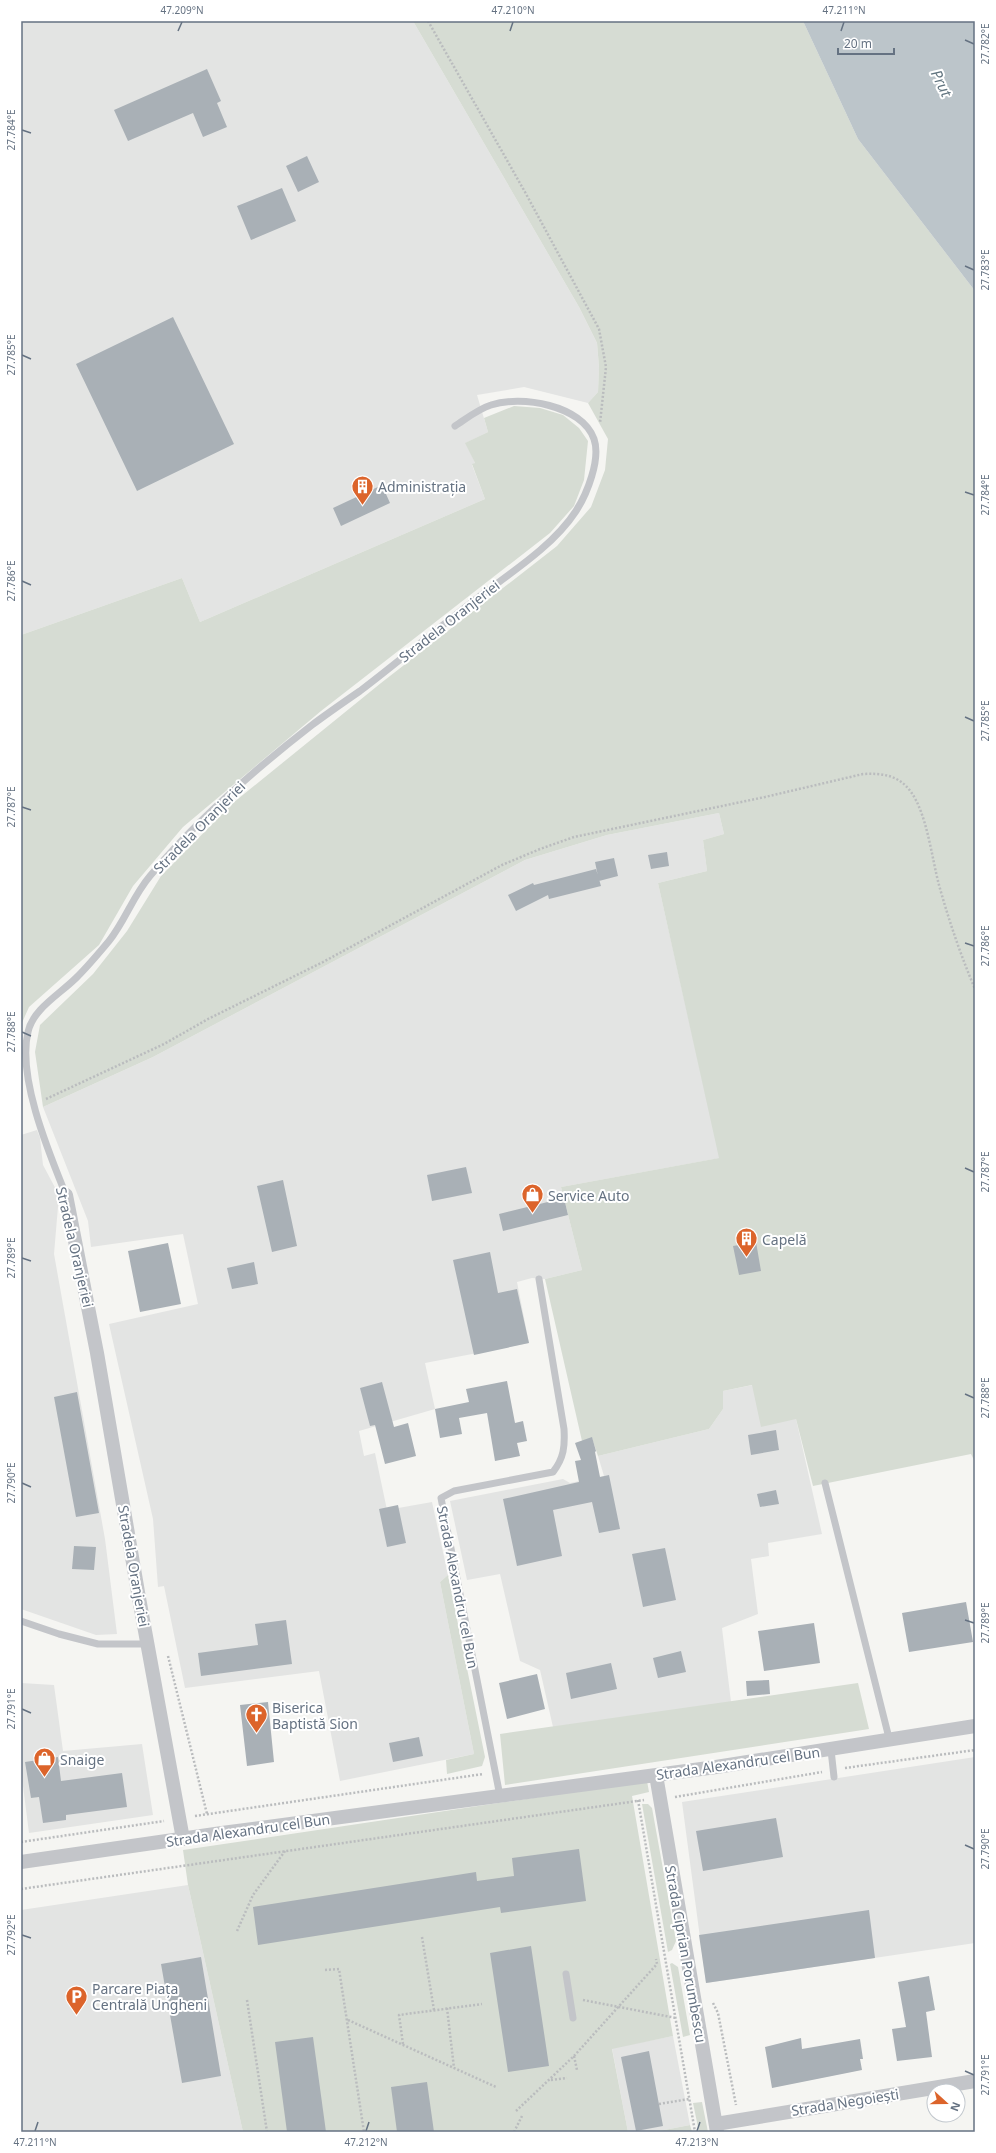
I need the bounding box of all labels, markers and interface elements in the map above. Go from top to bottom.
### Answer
text: 47.209°N [160,3,204,17]
text: 47.210°N [491,3,535,17]
text: 47.211°N [822,3,866,17]
text: 27.782°E [978,23,992,65]
scale bar [838,30,894,56]
text: 20 m [844,35,872,52]
water label: Prut [927,66,958,101]
text: 27.784°E [4,109,18,151]
text: 27.783°E [978,249,992,291]
text: 27.785°E [4,334,18,376]
building icon: Administrația [349,473,375,506]
text: 27.784°E [978,474,992,516]
place label: Administrația [378,477,466,496]
text: 27.786°E [4,560,18,602]
street label: Stradela Oranjeriei [395,576,503,666]
text: 27.785°E [978,700,992,742]
street label: Stradela Oranjeriei [149,777,249,877]
text: 27.787°E [4,786,18,828]
text: 27.786°E [978,925,992,967]
text: 27.788°E [4,1011,18,1053]
text: 27.787°E [978,1151,992,1193]
shop icon: Service Auto [520,1182,546,1215]
street label: Stradela Oranjeriei [52,1185,98,1309]
place label: Service Auto [548,1186,629,1205]
building icon: Capelă [734,1226,760,1259]
place label: Capelă [762,1230,807,1249]
text: 27.789°E [4,1237,18,1279]
text: 27.788°E [978,1377,992,1419]
text: 27.790°E [4,1462,18,1504]
street label: Stradela Oranjeriei [114,1504,154,1628]
street label: Strada Alexandru cel Bun [433,1504,483,1670]
text: 27.789°E [978,1602,992,1644]
text: 27.791°E [4,1688,18,1730]
place label: Biserica Baptistă Sion [272,1698,358,1733]
church icon: Biserica Baptistă Sion [244,1702,270,1735]
street label: Strada Alexandru cel Bun [655,1742,821,1784]
shop icon: Snaige [32,1746,58,1779]
place label: Snaige [60,1750,104,1769]
street label: Strada Alexandru cel Bun [165,1809,331,1851]
text: 27.790°E [978,1828,992,1870]
street label: Strada Ciprian Porumbescu [661,1864,711,2044]
text: 27.792°E [4,1914,18,1956]
place label: Parcare Piața Centrală Ungheni [92,1979,207,2014]
parking icon: Parcare Piața Centrală Ungheni [63,1983,89,2016]
text: 27.791°E [978,2054,992,2096]
north arrow [926,2083,966,2123]
street label: Strada Negoiești [790,2084,900,2120]
text: N [947,2100,964,2114]
text: 47.211°N [13,2135,57,2149]
text: 47.212°N [344,2135,388,2149]
text: 47.213°N [675,2135,719,2149]

